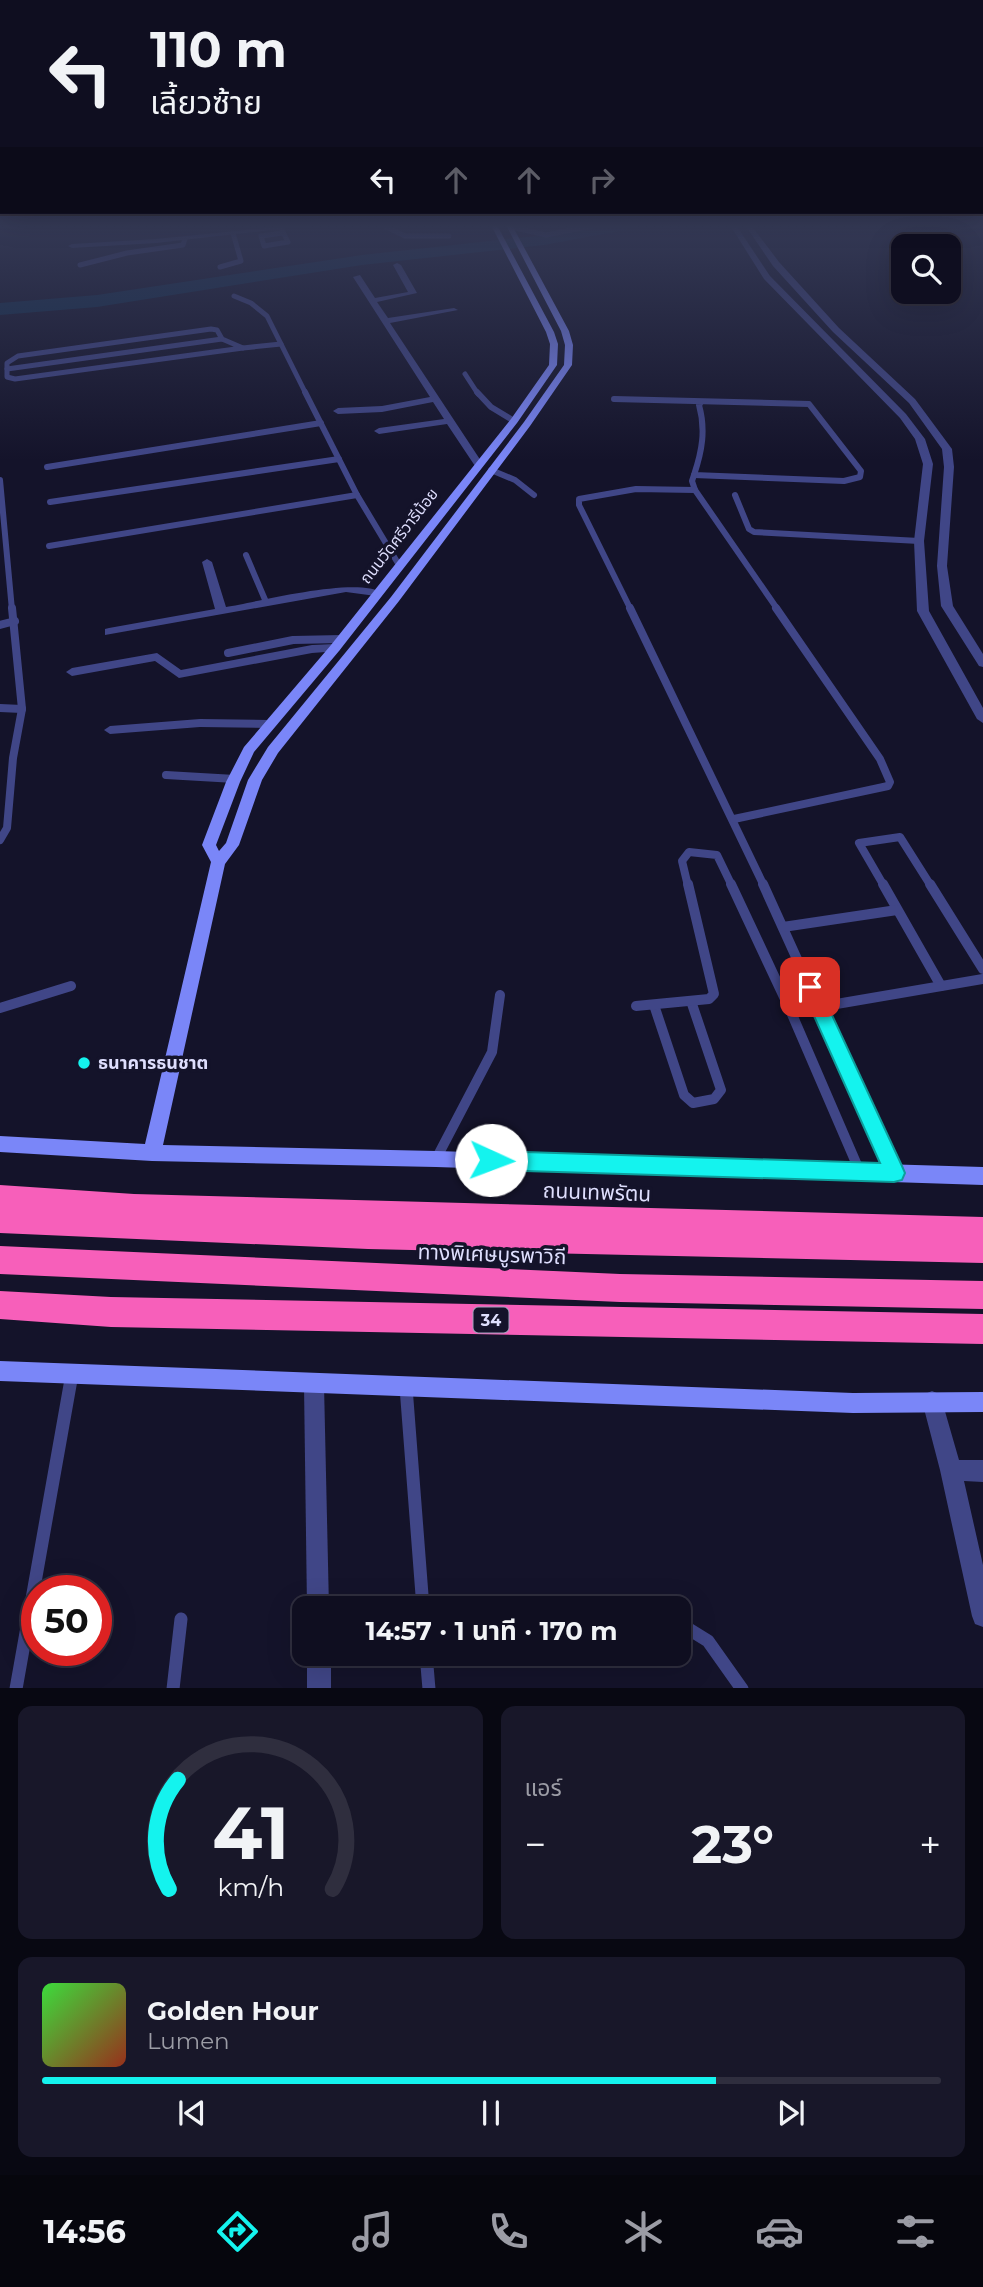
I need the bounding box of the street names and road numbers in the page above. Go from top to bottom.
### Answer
street label: ถนนวัดศรีวารีน้อย [356,485,442,587]
street label: ถนนเทพรัตน [542,1178,652,1206]
street label: ทางพิเศษบูรพาวิถี [417,1239,567,1270]
road number: 34 [474,1308,508,1332]

